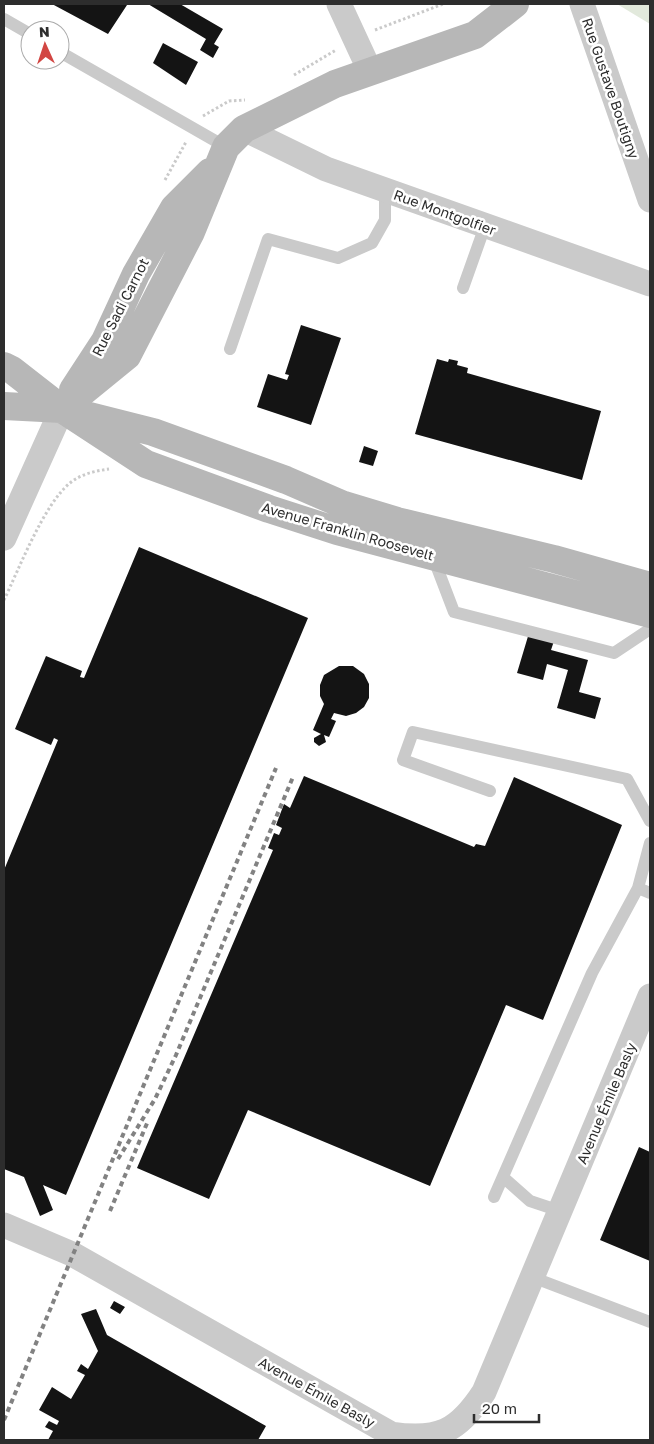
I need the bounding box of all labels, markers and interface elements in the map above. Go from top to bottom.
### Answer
street label: Rue Gustave Boutigny [579,15,643,161]
north arrow [20,20,70,70]
text: N [39,23,50,40]
street label: Rue Montgolfier [392,186,499,239]
street label: Rue Sadi Carnot [88,255,152,359]
street label: Avenue Franklin Roosevelt [260,498,436,564]
street label: Avenue Émile Basly [573,1040,639,1166]
street label: Avenue Émile Basly [256,1353,378,1431]
scale bar [474,1392,539,1424]
text: 20 m [482,1399,517,1417]

